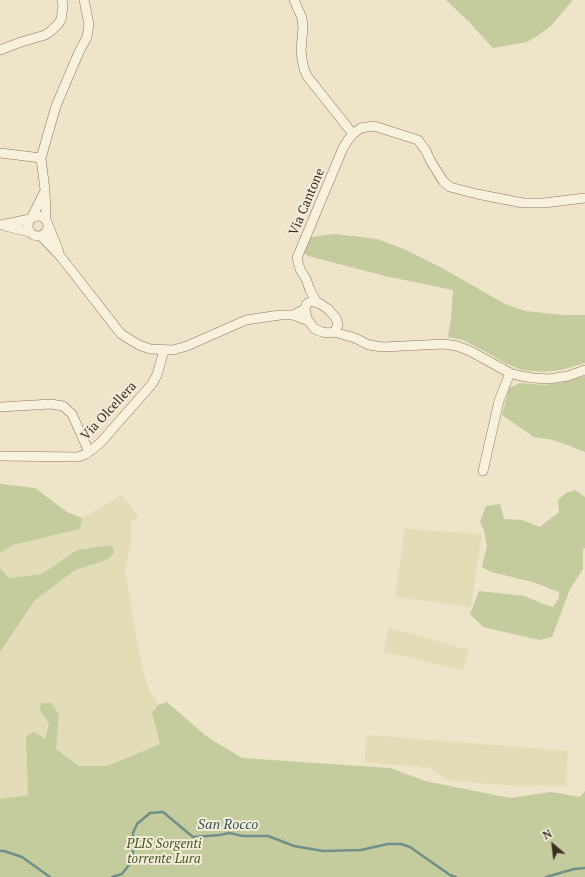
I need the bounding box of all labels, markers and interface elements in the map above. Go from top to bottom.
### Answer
street label: Via Cantone [286,166,328,238]
street label: Via Olcellera [78,378,140,444]
water label: San Rocco [198,817,258,833]
north arrow [533,825,573,865]
text: N [540,826,554,843]
park label: PLIS Sorgenti torrente Lura [127,836,201,867]

